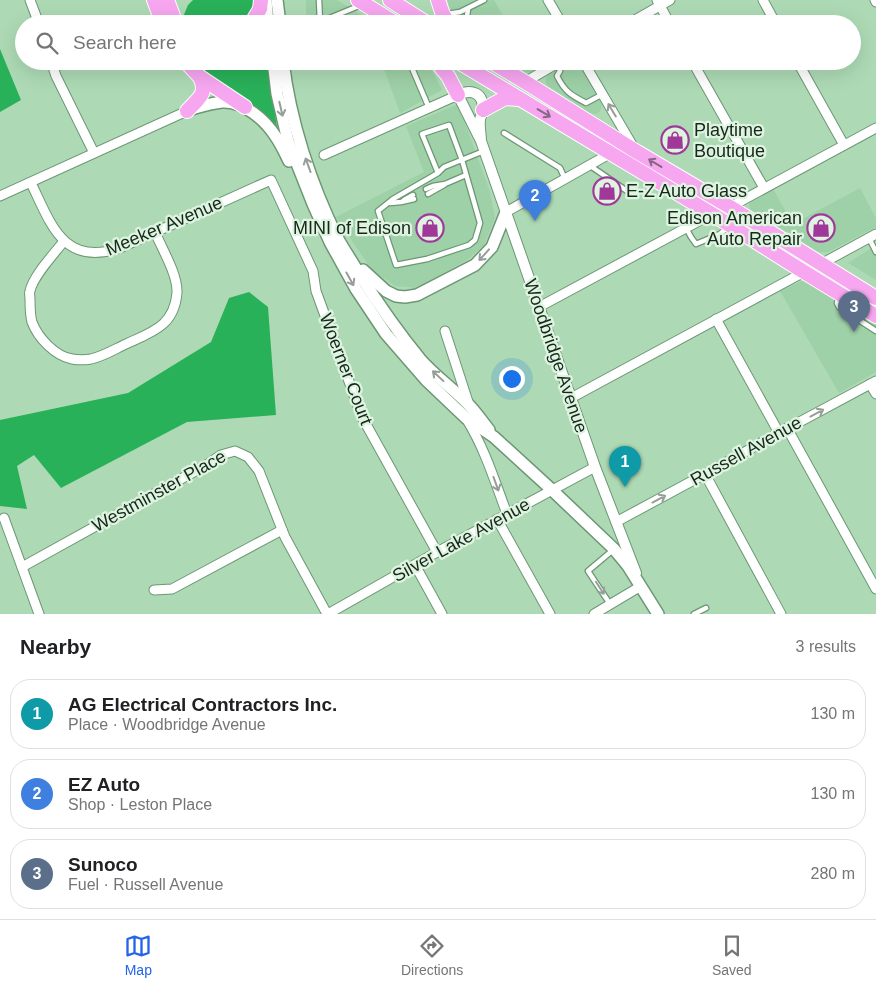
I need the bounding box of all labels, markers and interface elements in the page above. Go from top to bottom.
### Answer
search box [15,15,861,70]
icon: search [33,29,61,57]
text: Search here [73,32,177,53]
one-way arrow [277,101,286,117]
one-way arrow [607,104,617,118]
one-way arrow [536,108,550,118]
place label: Playtime Boutique [694,120,765,161]
shop icon: Playtime Boutique [660,125,690,155]
one-way arrow [649,157,663,167]
one-way arrow [303,158,312,173]
shop icon: E-Z Auto Glass [592,176,622,206]
pin: 2 [519,180,551,221]
place label: E-Z Auto Glass [626,181,747,201]
street label: Meeker Avenue [103,192,225,260]
place label: Edison American Auto Repair [667,208,802,249]
shop icon: MINI of Edison [415,213,445,243]
shop icon: Edison American Auto Repair [806,213,836,243]
place label: MINI of Edison [293,218,411,238]
one-way arrow [478,249,490,262]
one-way arrow [346,271,355,286]
street label: Woodbridge Avenue [520,276,592,436]
pin: 3 [838,291,870,332]
street label: Woerner Court [316,310,376,428]
your location [499,366,525,392]
one-way arrow [431,370,444,382]
one-way arrow [809,407,823,417]
street label: Russell Avenue [687,412,805,490]
street label: Westminster Place [89,446,229,536]
pin: 1 [609,446,641,487]
one-way arrow [492,476,501,491]
street label: Silver Lake Avenue [389,494,533,586]
one-way arrow [651,494,666,504]
one-way arrow [595,581,605,595]
text: Nearby [20,635,91,658]
text: 3 results [796,638,856,655]
text: AG Electrical Contractors Inc. [68,694,337,715]
text: 1 [33,705,41,722]
text: 130 m [811,705,855,722]
text: Place · Woodbridge Avenue [68,716,266,733]
text: EZ Auto [68,774,140,795]
text: 2 [33,785,41,802]
text: 130 m [811,785,855,802]
text: Shop · Leston Place [68,796,212,813]
text: Sunoco [68,854,138,875]
text: 3 [33,865,41,882]
text: 280 m [811,865,855,882]
text: Fuel · Russell Avenue [68,876,223,893]
tab: Map [124,932,152,978]
tab: Directions [401,932,463,978]
tab: Saved [712,932,752,978]

